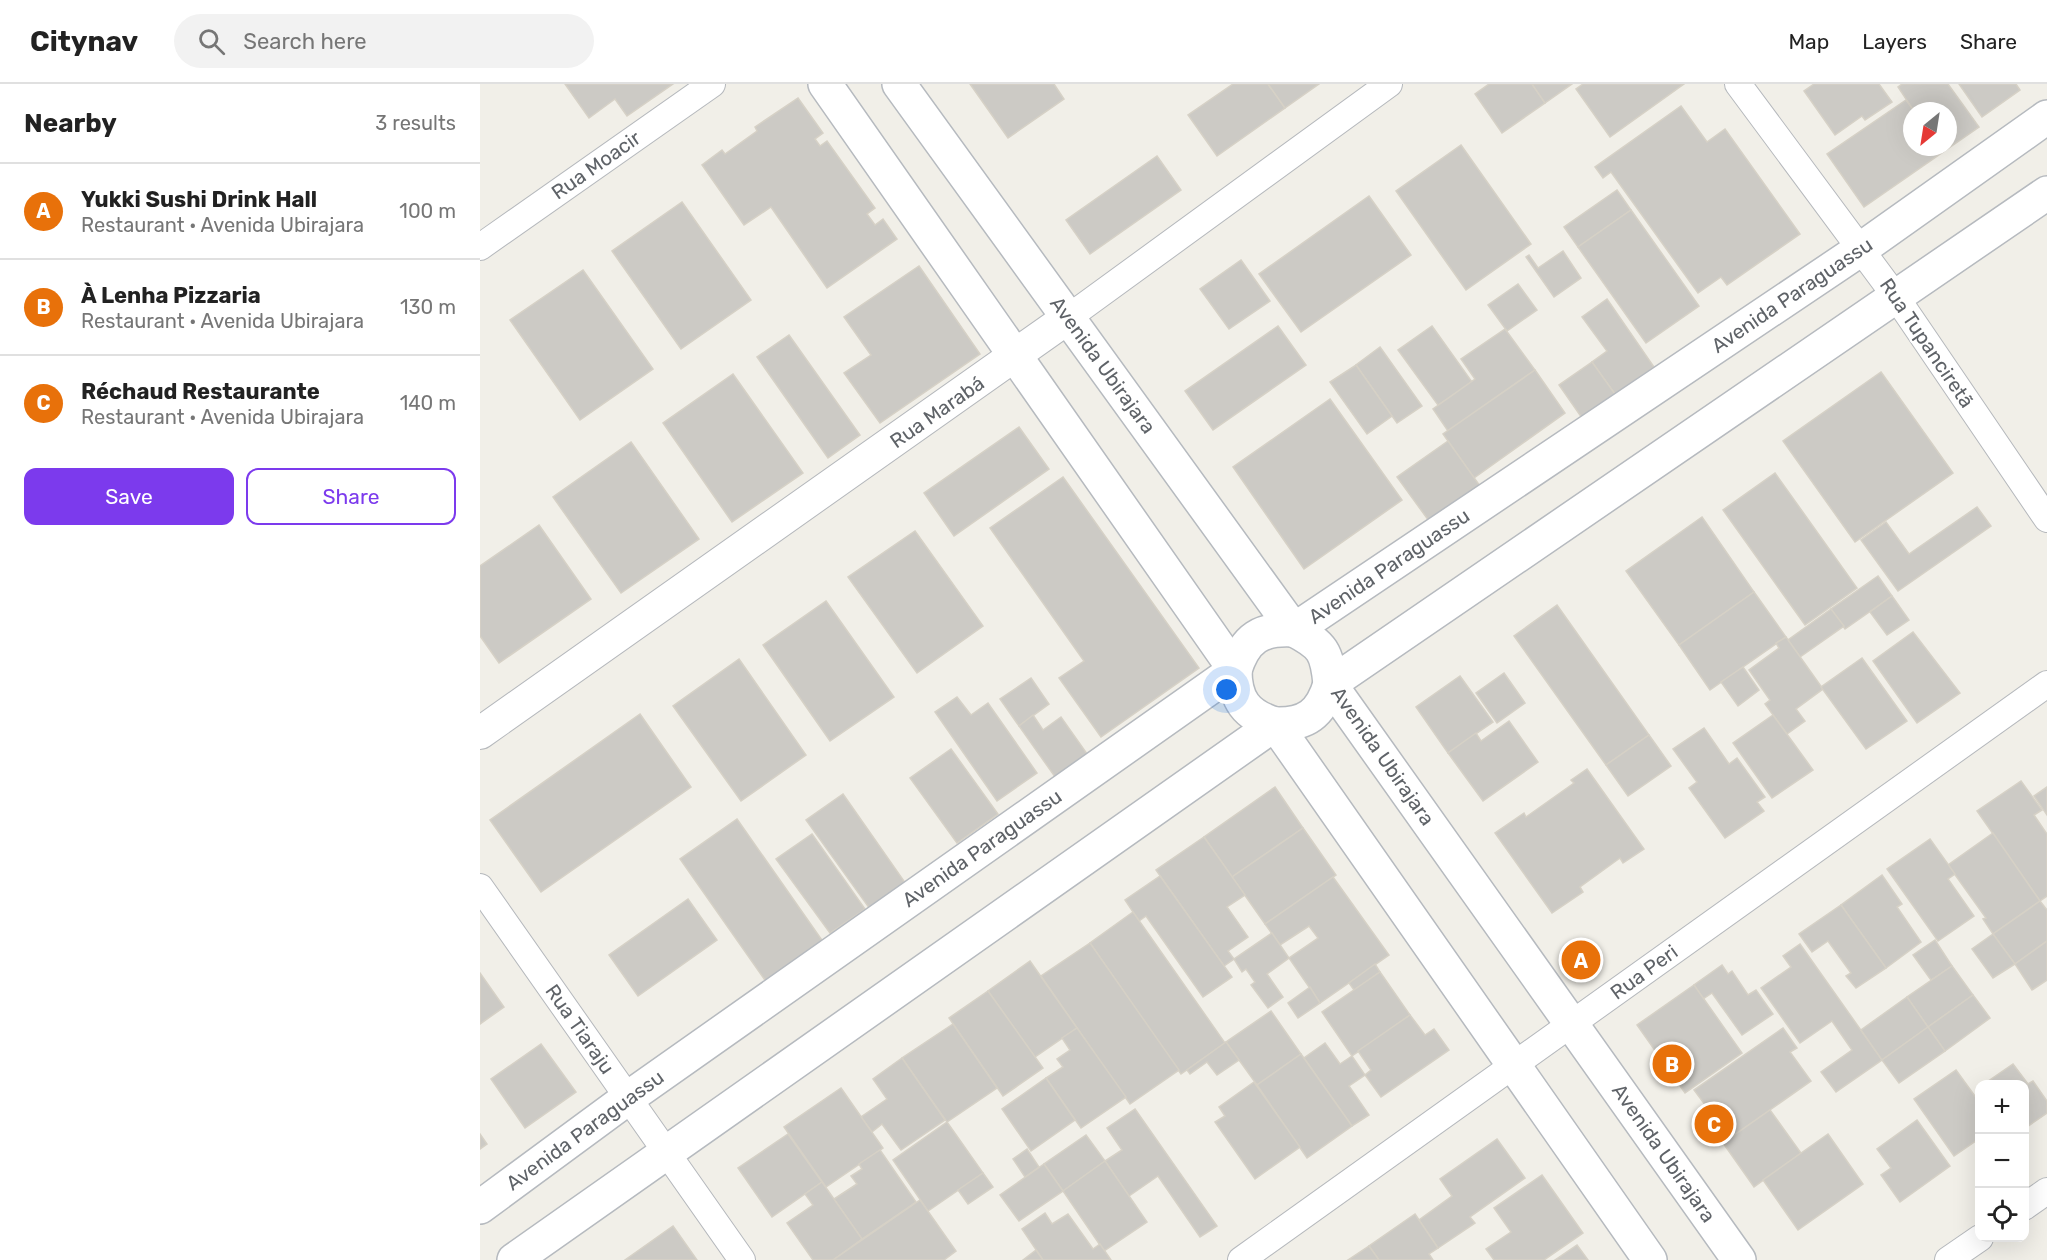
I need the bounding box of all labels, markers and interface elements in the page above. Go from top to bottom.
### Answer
search box [174,14,594,68]
text: Citynav [30,25,138,58]
icon: search [195,25,228,58]
text: Search here [243,28,367,55]
text: Map [1788,29,1829,54]
text: Layers [1862,29,1927,54]
text: Share [1960,29,2017,54]
north arrow [1903,102,1957,156]
text: Nearby [24,108,117,139]
text: 3 results [375,111,456,135]
street label: Rua Moacir [547,125,645,204]
text: Yukki Sushi Drink Hall [81,186,317,213]
text: A [36,199,51,223]
text: 100 m [399,199,456,223]
text: Restaurant · Avenida Ubirajara [81,213,364,237]
street label: Avenida Paraguassu [1707,232,1877,358]
street label: Rua Tupanciretã [1875,274,1979,412]
text: À Lenha Pizzaria [81,282,261,309]
street label: Avenida Ubirajara [1045,292,1161,438]
text: B [36,295,51,319]
text: 130 m [400,295,456,319]
text: Restaurant · Avenida Ubirajara [81,309,364,333]
street label: Rua Marabá [885,371,989,453]
text: Réchaud Restaurante [81,378,320,405]
text: C [36,391,51,415]
text: 140 m [400,391,456,415]
text: Restaurant · Avenida Ubirajara [81,405,364,429]
button: Save [24,468,234,525]
button: Share [246,468,456,525]
street label: Avenida Paraguassu [1304,503,1474,629]
your location [1212,675,1241,704]
street label: Avenida Ubirajara [1326,682,1440,830]
street label: Avenida Paraguassu [898,784,1066,912]
pin: A [1562,938,1600,982]
street label: Rua Peri [1606,940,1682,1004]
street label: Rua Tiaraju [540,980,620,1078]
pin: B [1652,1042,1692,1086]
street label: Avenida Paraguassu [501,1065,669,1195]
street label: Avenida Ubirajara [1607,1079,1721,1227]
map controls [1975,1080,2029,1242]
button: + [1975,1080,2029,1134]
pin: C [1694,1102,1734,1146]
button: − [1975,1134,2029,1188]
button: locate [1975,1188,2029,1242]

